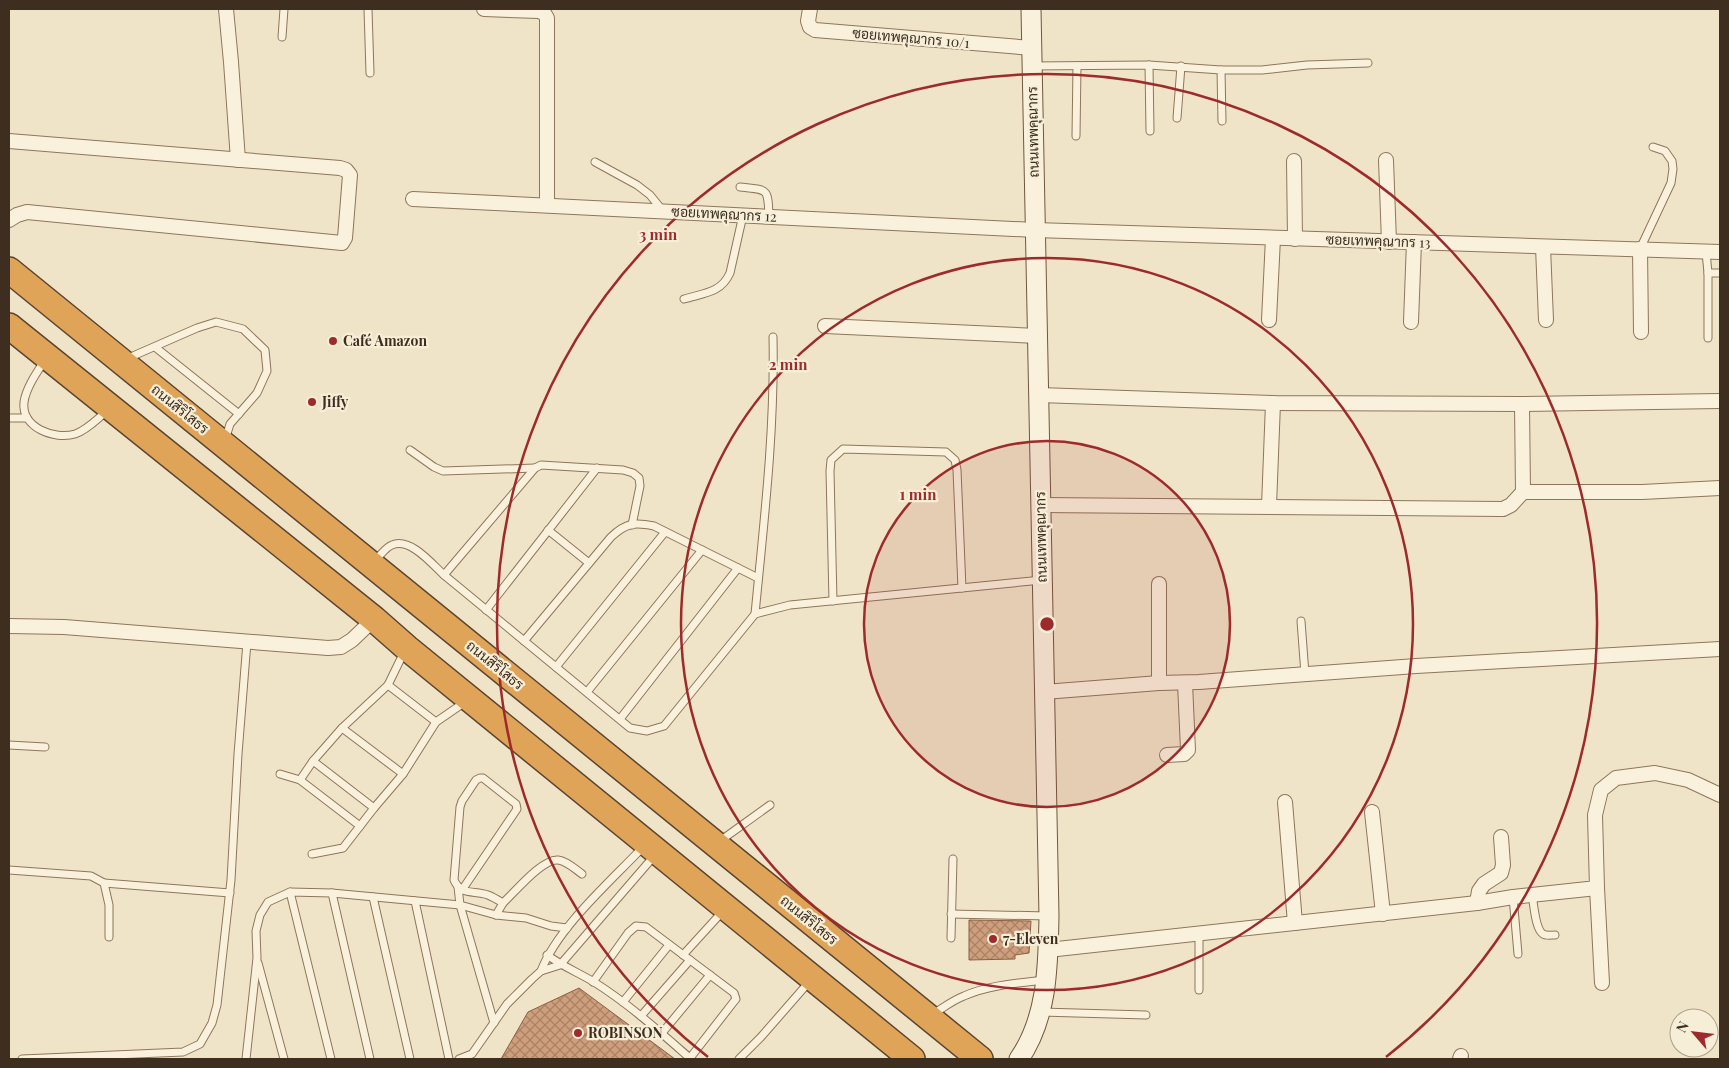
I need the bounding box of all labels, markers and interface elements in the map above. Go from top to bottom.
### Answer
street label: ซอยเทพคุณากร 10/1 [852,23,970,53]
street label: ถนนเทพคุณากร [1022,86,1044,178]
street label: ซอยเทพคุณากร 12 [671,201,778,227]
text: 3 min [639,224,678,244]
street label: ซอยเทพคุณากร 13 [1325,229,1431,253]
place label: Café Amazon [343,331,427,350]
marker: Café Amazon [327,335,339,347]
text: 2 min [769,354,808,374]
street label: ถนนสิริโสธร [148,380,213,438]
place label: Jiffy [321,392,349,411]
marker: Jiffy [306,396,318,408]
text: 1 min [900,484,937,504]
street label: ถนนเทพคุณากร [1030,491,1052,583]
centre of rings [1038,615,1056,633]
street label: ถนนสิริโสธร [463,636,528,694]
street label: ถนนสิริโสธร [777,891,842,949]
place label: 7-Eleven [1003,929,1059,948]
marker: 7-Eleven [987,933,999,945]
north arrow [1669,1008,1719,1058]
text: N [1671,1018,1693,1036]
place label: ROBINSON [588,1023,663,1042]
marker: ROBINSON [572,1027,584,1039]

